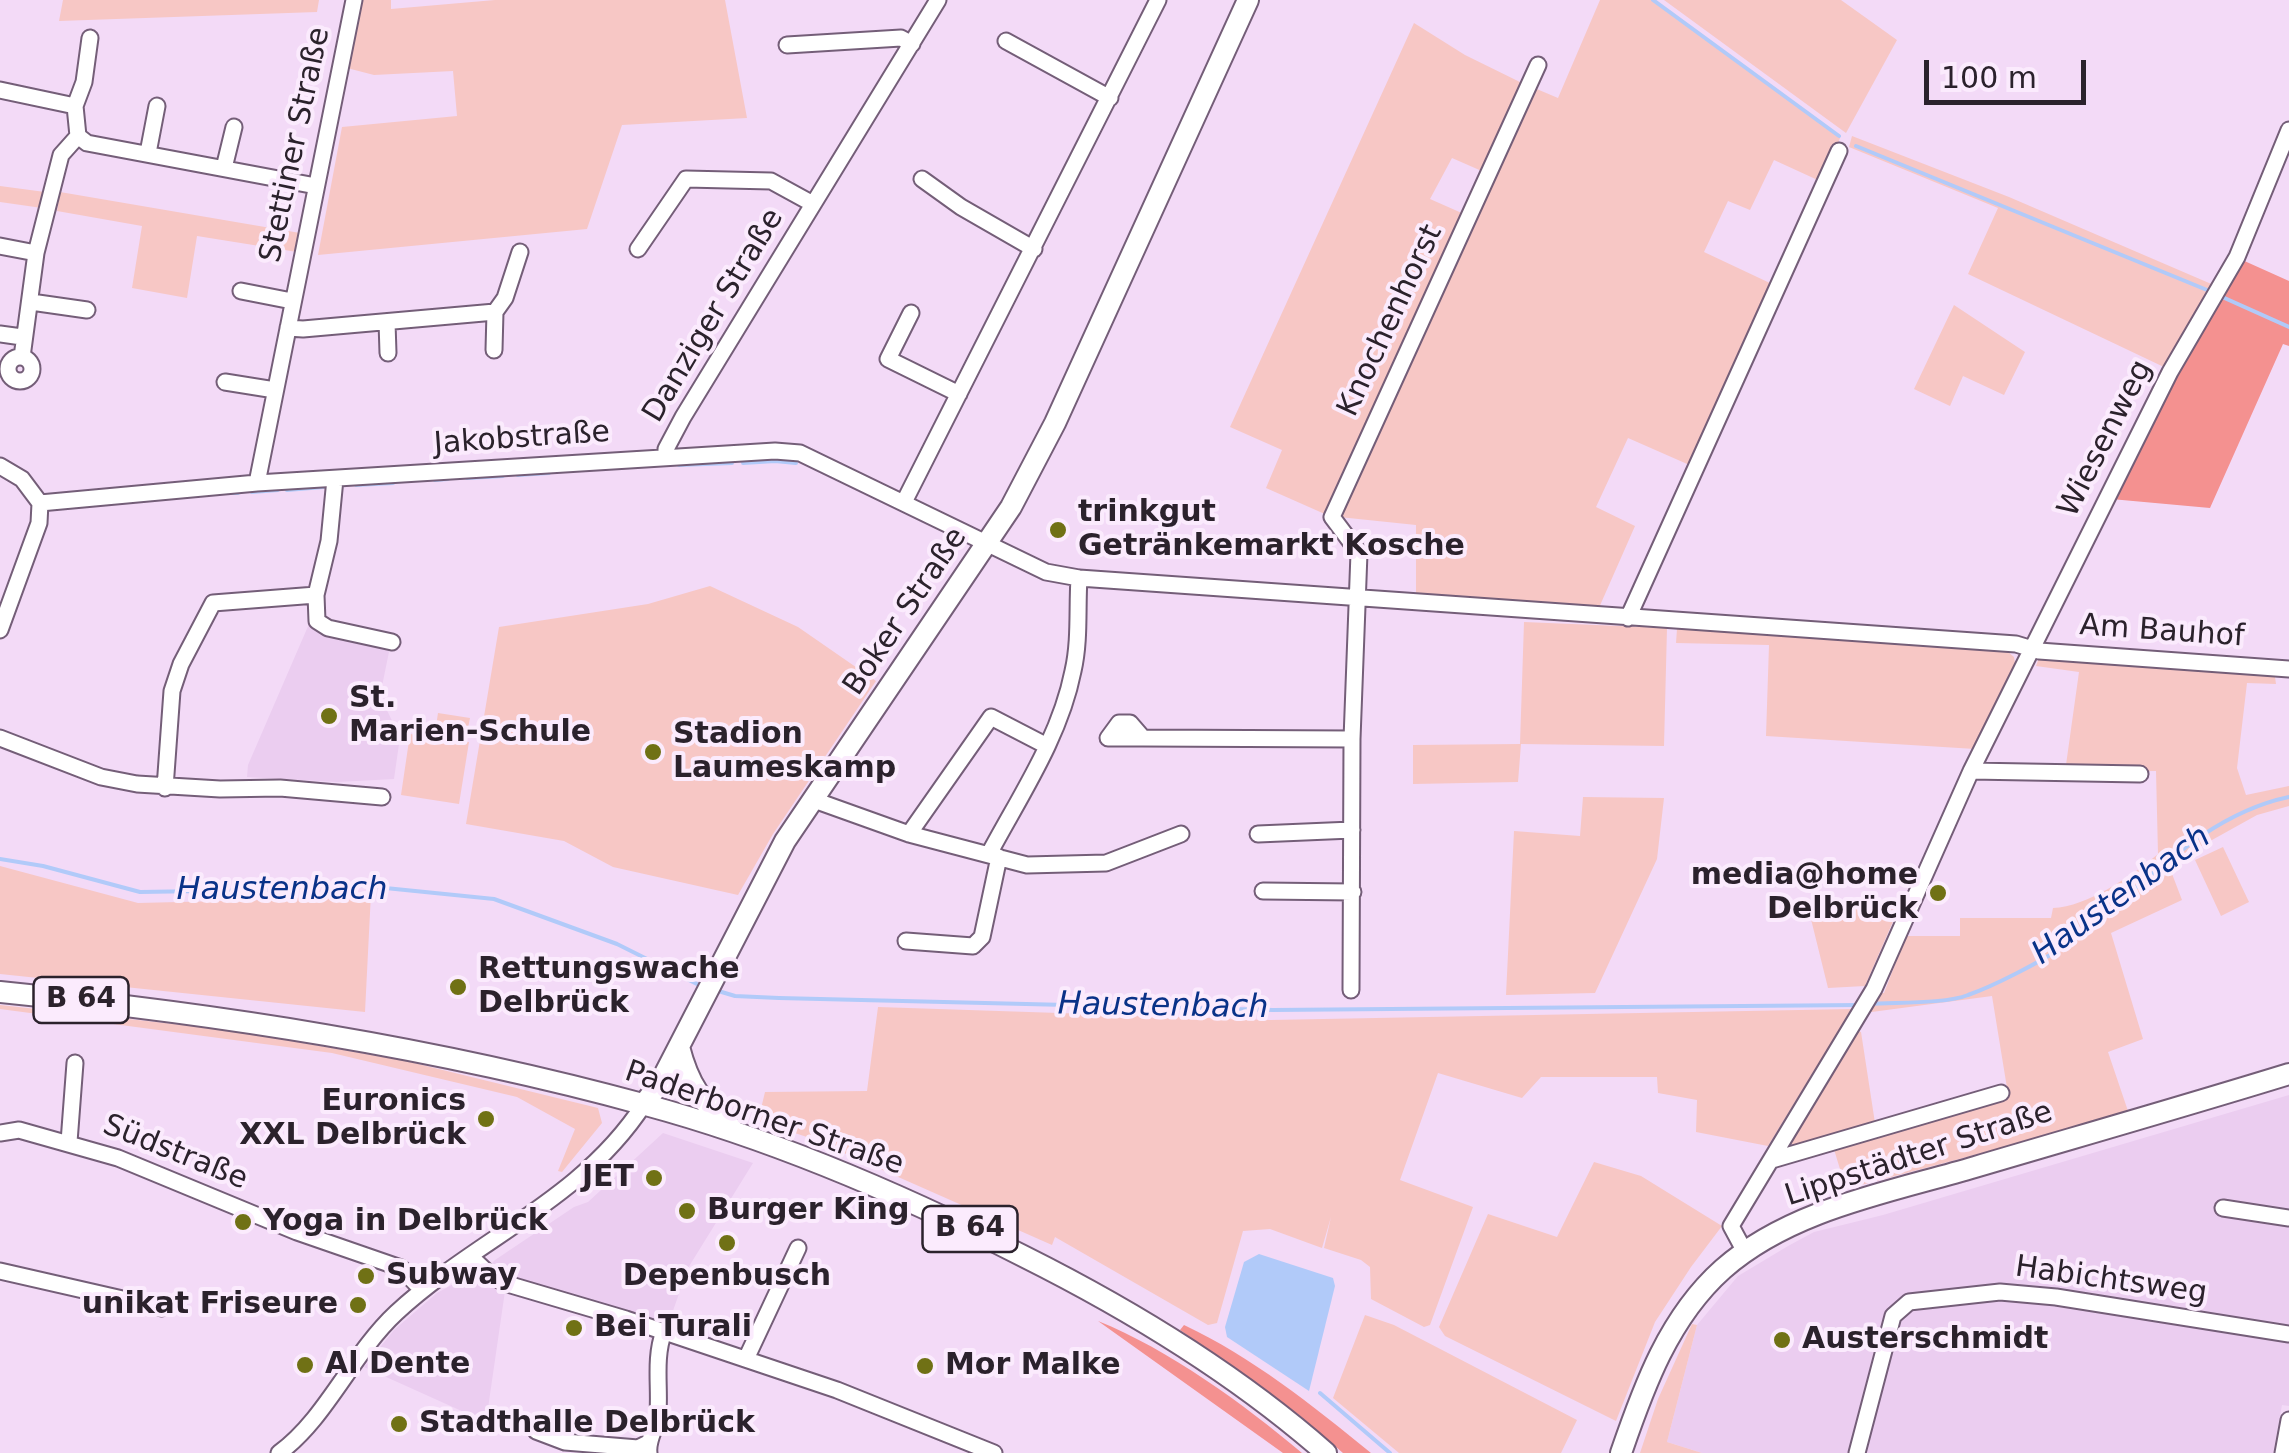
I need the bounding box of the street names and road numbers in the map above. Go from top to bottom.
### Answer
street label: Stettiner Straße [254,24,338,266]
street label: Danziger Straße [636,203,792,429]
street label: Knochenhorst [1331,220,1451,422]
street label: Wiesenweg [2051,355,2161,523]
street label: Jakobstraße [433,415,611,463]
street label: Boker Straße [837,521,975,703]
street label: Am Bauhof [2078,608,2246,656]
road number: B 64 [34,977,128,1023]
street label: Paderborner Straße [620,1054,908,1184]
street label: Lippstädter Straße [1781,1095,2057,1215]
street label: Südstraße [98,1108,252,1198]
road number: B 64 [922,1206,1018,1252]
street label: Habichtsweg [2013,1250,2209,1312]

